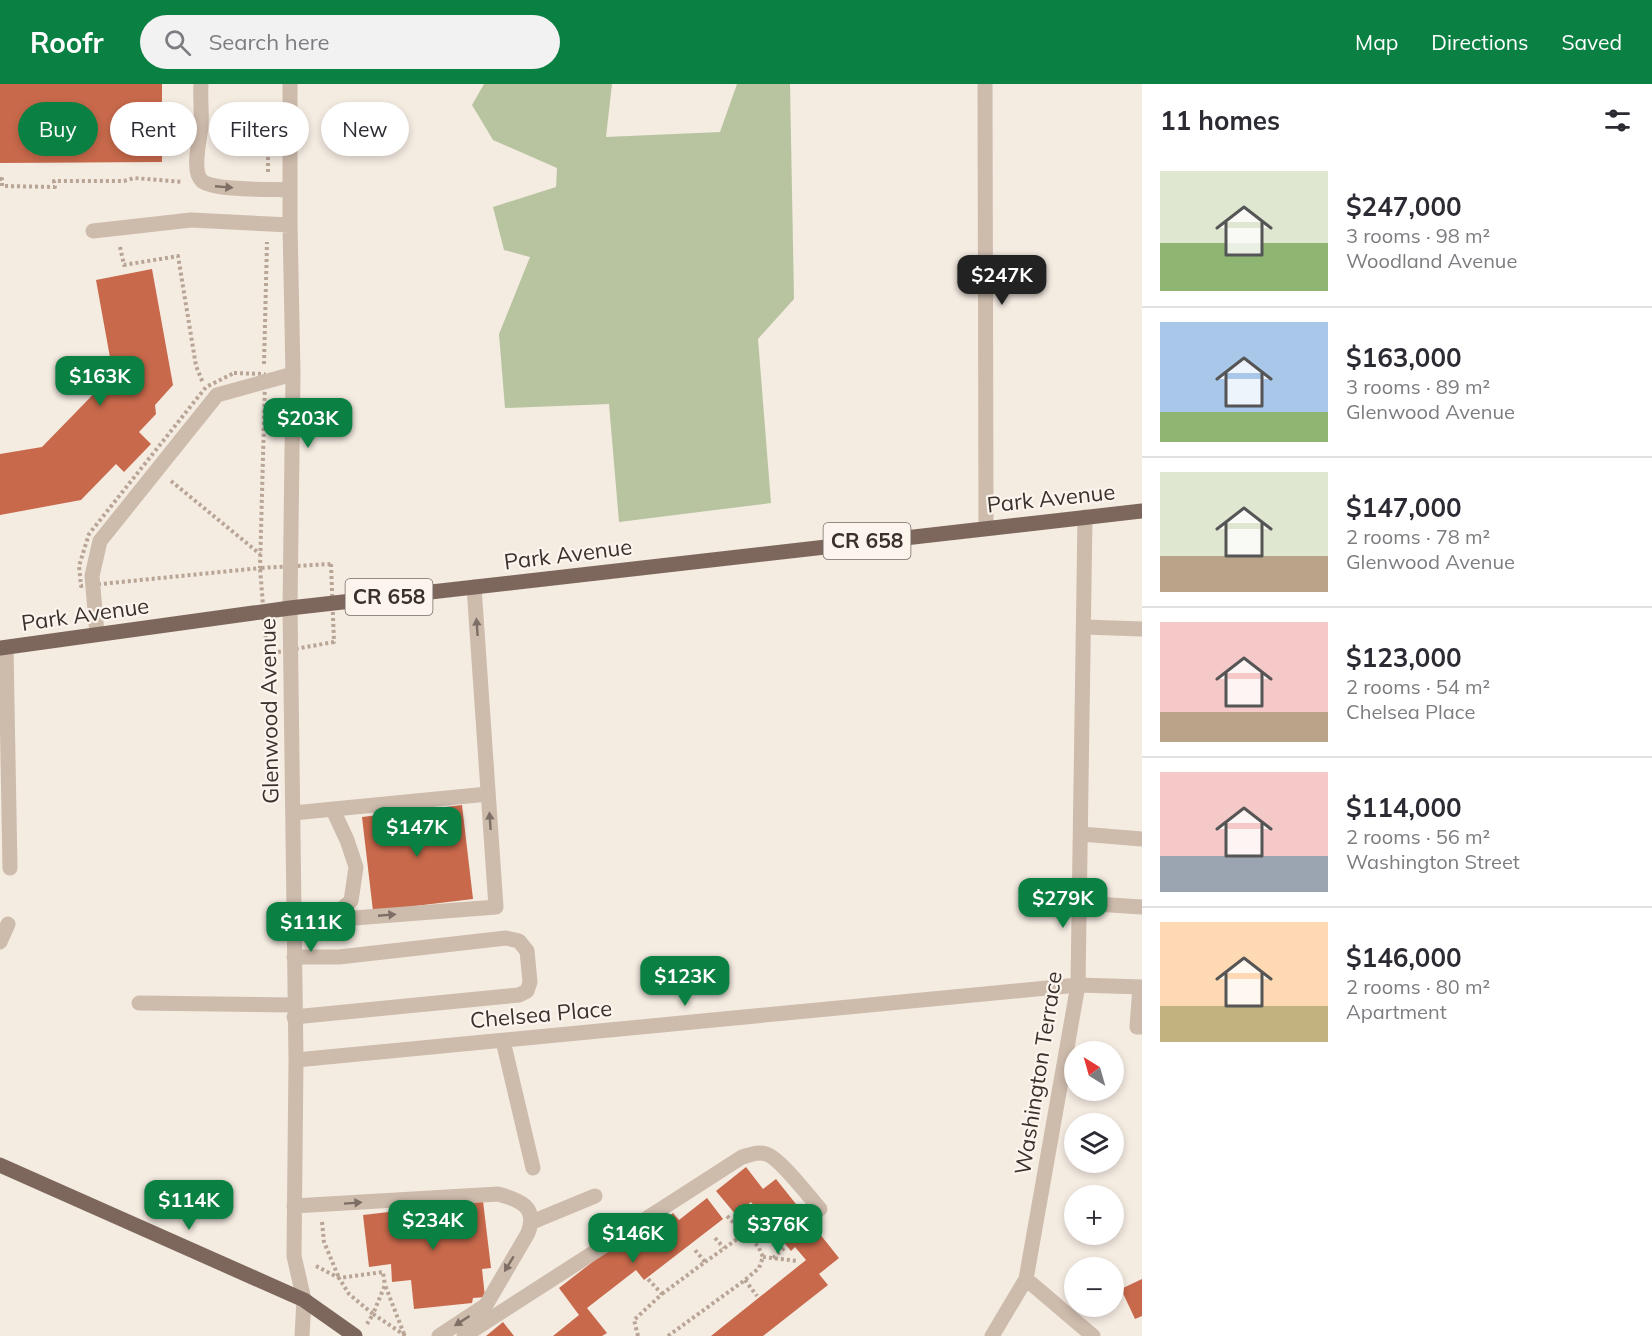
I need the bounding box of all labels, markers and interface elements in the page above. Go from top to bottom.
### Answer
search box [140,15,560,69]
text: Roofr [30,25,104,60]
icon: search [161,26,194,59]
text: Search here [209,28,330,56]
text: Map [1355,29,1398,55]
text: Directions [1431,29,1528,55]
text: Saved [1561,29,1622,55]
chip: Buy [18,102,98,156]
chip: Rent [110,102,197,156]
chip: Filters [209,102,309,156]
chip: New [321,102,409,156]
text: 11 homes [1160,104,1280,137]
icon: filters [1601,104,1634,137]
one-way arrow [215,182,234,192]
text: $247,000 [1346,190,1462,223]
icon: home [1208,195,1280,267]
text: 3 rooms · 98 m² [1346,223,1490,248]
text: Woodland Avenue [1346,248,1517,273]
pin: $247K [960,255,1044,306]
text: $247K [971,262,1033,287]
text: $163,000 [1346,341,1462,374]
icon: home [1208,346,1280,418]
pin: $163K [58,356,142,407]
text: $163K [69,363,131,388]
text: 3 rooms · 89 m² [1346,374,1490,399]
pin: $203K [266,398,350,449]
text: Glenwood Avenue [1346,399,1515,424]
text: $203K [277,405,339,430]
street label: Park Avenue [986,477,1116,519]
text: $147,000 [1346,491,1462,524]
icon: home [1208,496,1280,568]
road number: CR 658 [824,523,910,559]
text: 2 rooms · 78 m² [1346,524,1490,549]
street label: Park Avenue [502,532,634,576]
text: Glenwood Avenue [1346,549,1515,574]
road number: CR 658 [346,579,432,615]
street label: Park Avenue [19,591,151,637]
one-way arrow [472,617,482,636]
street label: Glenwood Avenue [253,618,285,804]
text: $123,000 [1346,641,1462,674]
icon: home [1208,646,1280,718]
text: 2 rooms · 54 m² [1346,674,1490,699]
text: Chelsea Place [1346,699,1475,724]
text: $114,000 [1346,791,1462,824]
icon: home [1208,796,1280,868]
pin: $147K [375,807,459,858]
one-way arrow [485,812,495,831]
text: $147K [386,814,448,839]
text: 2 rooms · 56 m² [1346,824,1490,849]
text: Washington Street [1346,849,1520,874]
pin: $279K [1021,878,1105,929]
text: $279K [1032,885,1094,910]
pin: $111K [269,902,353,953]
text: $111K [280,909,342,934]
one-way arrow [377,911,396,920]
text: $146,000 [1346,941,1462,974]
icon: home [1208,946,1280,1018]
pin: $123K [643,956,727,1007]
text: $123K [654,963,716,988]
street label: Washington Terrace [1008,969,1068,1177]
text: 2 rooms · 80 m² [1346,974,1490,999]
street label: Chelsea Place [469,994,613,1034]
text: Apartment [1346,999,1447,1024]
north arrow [1064,1041,1124,1101]
map controls [1064,1041,1124,1317]
button: layers [1064,1113,1124,1173]
pin: $114K [147,1180,231,1231]
button: + [1064,1185,1124,1245]
text: $114K [158,1187,220,1212]
one-way arrow [343,1198,362,1208]
pin: $234K [391,1200,475,1251]
pin: $376K [736,1204,820,1255]
text: $234K [402,1207,464,1232]
text: $376K [747,1211,809,1236]
pin: $146K [591,1213,675,1264]
text: $146K [602,1220,664,1245]
one-way arrow [504,1256,514,1273]
button: − [1064,1257,1124,1317]
one-way arrow [454,1315,470,1326]

